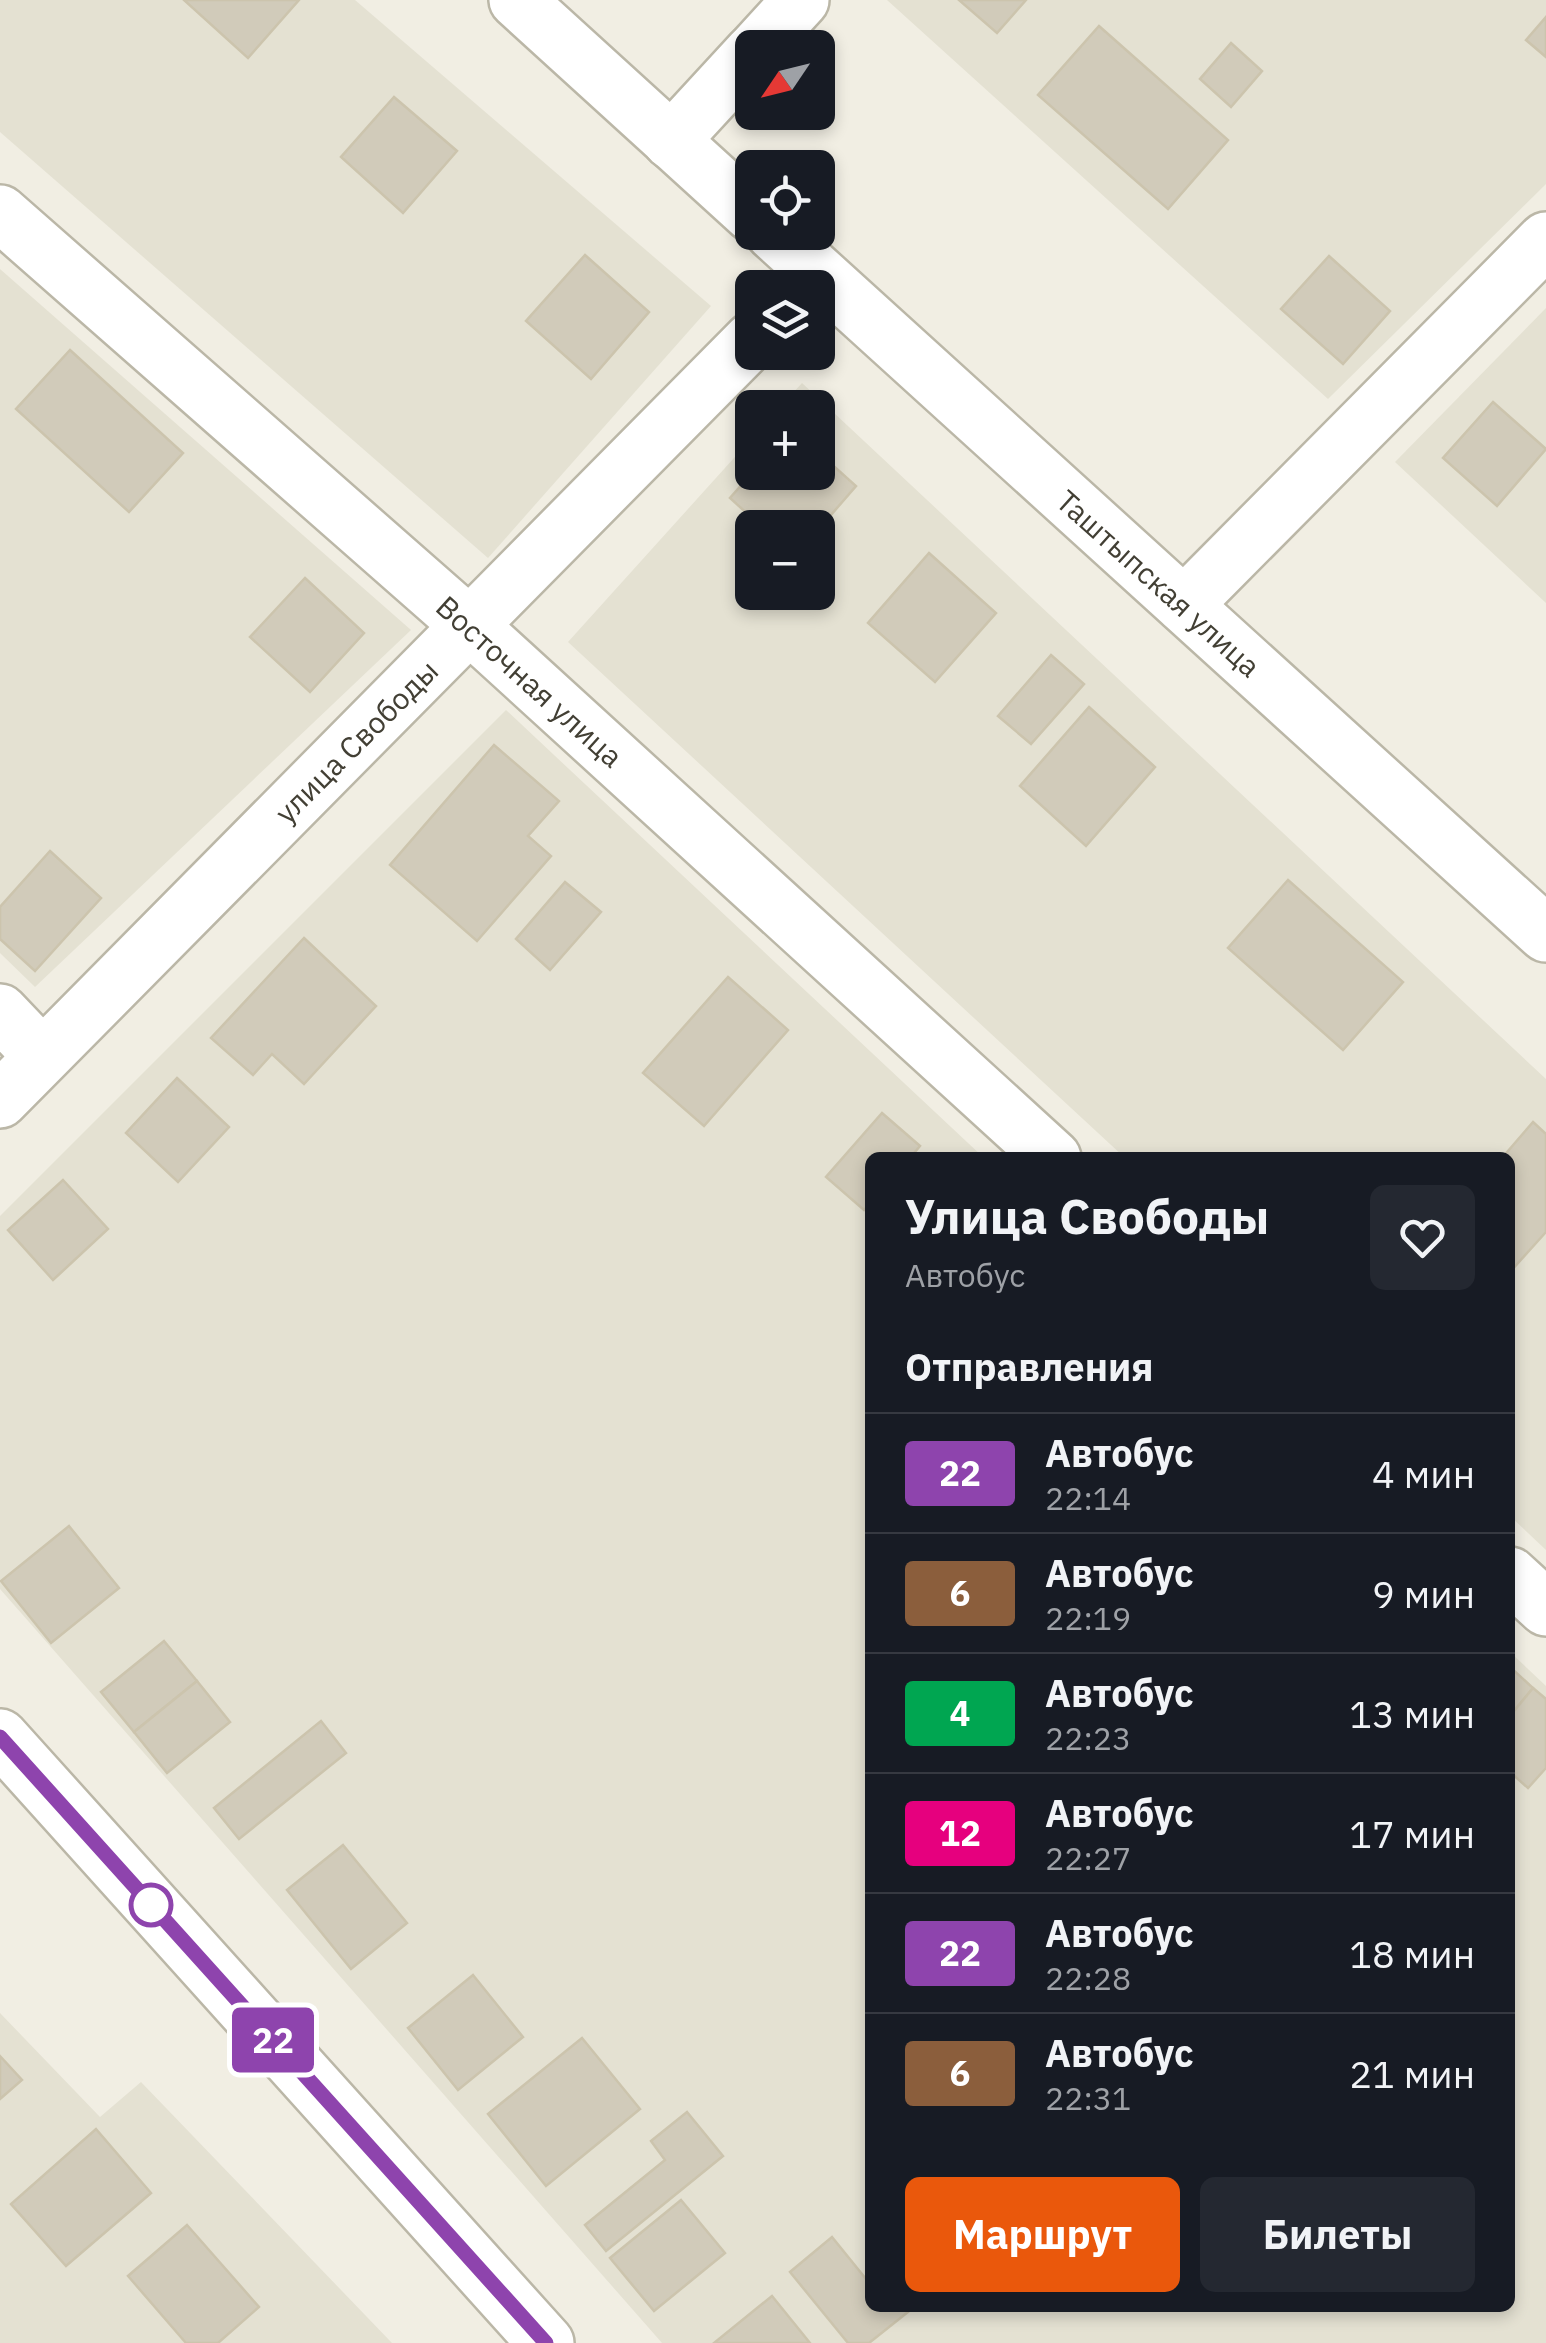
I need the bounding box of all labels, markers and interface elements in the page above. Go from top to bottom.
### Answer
north arrow [735,30,835,130]
map controls [735,30,835,610]
button: locate [735,150,835,250]
button: layers [735,270,835,370]
button: + [735,390,835,490]
street label: Таштыпская улица [1049,481,1269,685]
button: − [735,510,835,610]
street label: Восточная улица [428,587,632,775]
street label: улица Свободы [266,651,446,831]
text: Улица Свободы [905,1185,1269,1247]
button: heart [1370,1185,1475,1290]
text: Автобус [905,1254,1025,1296]
text: Отправления [905,1342,1153,1391]
text: Автобус [1045,1428,1194,1477]
text: 4 мин [1372,1449,1475,1498]
text: 22 [939,1450,981,1496]
text: 22:14 [1045,1477,1131,1519]
text: Автобус [1045,1548,1194,1597]
text: 9 мин [1372,1569,1475,1618]
text: 6 [949,1570,971,1616]
text: 22:19 [1045,1597,1131,1639]
text: Автобус [1045,1668,1194,1717]
text: 13 мин [1349,1689,1475,1738]
text: 4 [949,1690,971,1736]
text: 22:23 [1045,1717,1131,1759]
text: Автобус [1045,1788,1194,1837]
text: 17 мин [1349,1809,1475,1858]
text: 12 [939,1810,981,1856]
text: 22:27 [1045,1837,1131,1879]
unlabelled marker [130,1884,172,1926]
text: Автобус [1045,1908,1194,1957]
text: 18 мин [1349,1929,1475,1978]
text: 22 [939,1930,981,1976]
text: 22:28 [1045,1957,1131,1999]
line badge: 22 [228,2008,318,2072]
text: 22 [252,2017,294,2063]
text: Автобус [1045,2028,1194,2077]
text: 21 мин [1349,2049,1475,2098]
text: 6 [949,2050,971,2096]
text: 22:31 [1045,2077,1131,2119]
button: Маршрут [905,2177,1180,2292]
button: Билеты [1200,2177,1475,2292]

